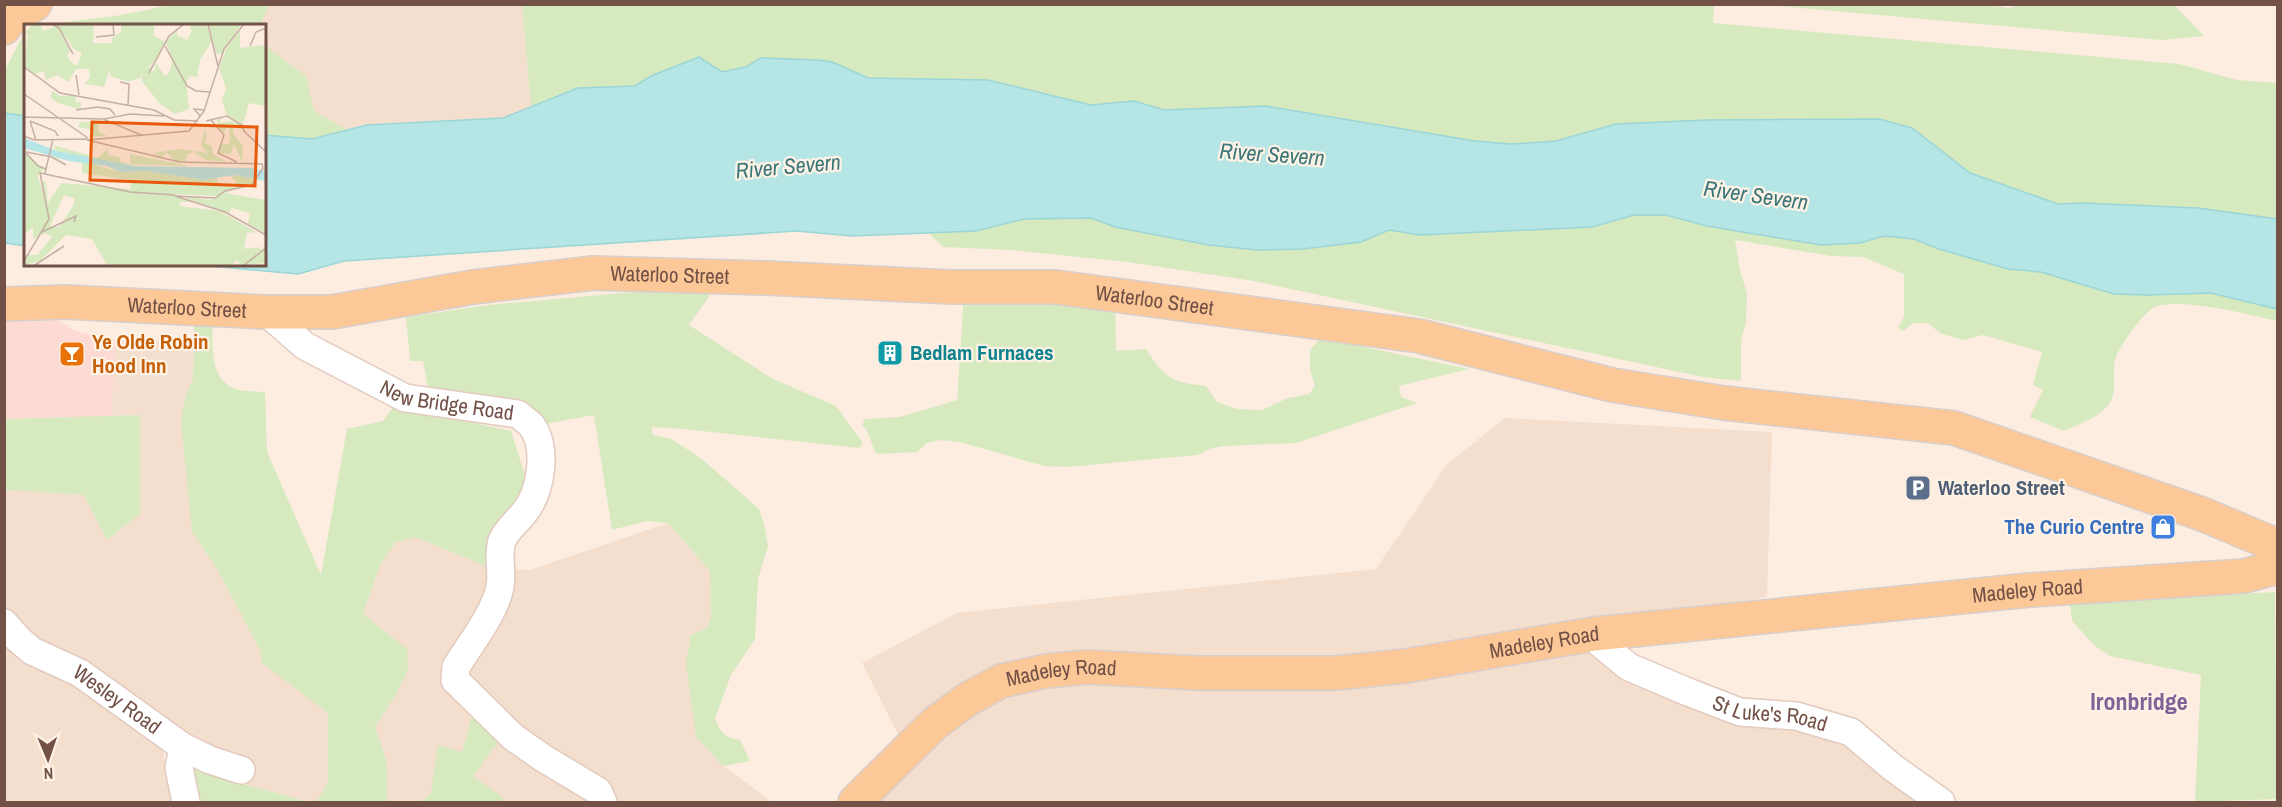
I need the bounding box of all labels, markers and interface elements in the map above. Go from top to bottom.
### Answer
inset map [24,24,266,266]
water label: River Severn [1218,135,1326,173]
water label: River Severn [734,146,842,186]
water label: River Severn [1702,173,1810,217]
street label: Waterloo Street [610,258,730,291]
street label: Waterloo Street [1094,278,1216,322]
street label: Waterloo Street [127,290,247,325]
place label: Ye Olde Robin Hood Inn [92,327,208,380]
building icon: Bedlam Furnaces [875,338,905,368]
place label: Bedlam Furnaces [910,338,1054,367]
bar icon: Ye Olde Robin Hood Inn [57,339,87,369]
street label: New Bridge Road [375,372,516,427]
parking icon: Waterloo Street [1903,473,1933,503]
place label: Waterloo Street [1938,473,2065,502]
place label: The Curio Centre [2004,512,2144,541]
shop icon: The Curio Centre [2148,512,2178,542]
street label: Madeley Road [1971,572,2084,610]
street label: Madeley Road [1487,619,1601,665]
street label: Madeley Road [1003,652,1117,693]
street label: Wesley Road [67,658,167,741]
district label: Ironbridge [2090,685,2188,717]
street label: St Luke's Road [1708,688,1831,738]
north arrow [18,729,78,789]
text: N [43,763,54,785]

